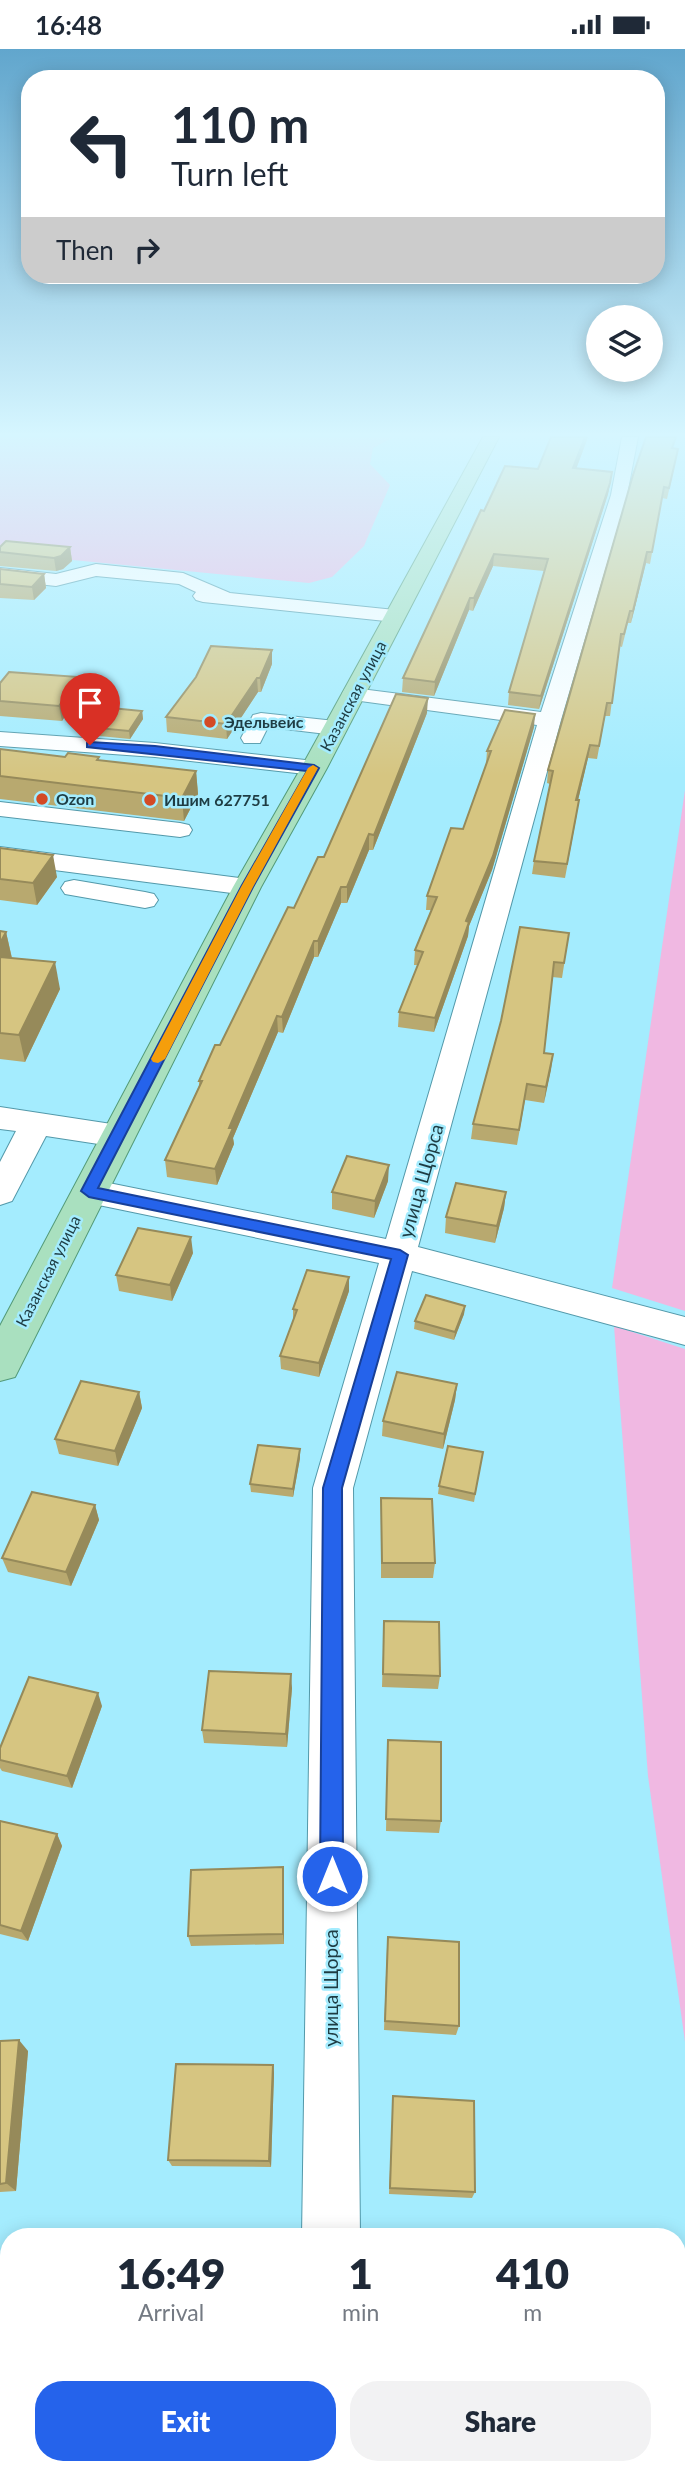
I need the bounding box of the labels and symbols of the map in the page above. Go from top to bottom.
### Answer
street label: Казанская улица [315,637,390,754]
pin [60,673,120,745]
place label: Эдельвейс [224,712,304,731]
marker: Эдельвейс [202,714,218,730]
place label: Ozon [56,789,94,808]
place label: Ишим 627751 [164,790,270,809]
marker: Ozon [34,791,50,807]
marker: Ишим 627751 [142,792,158,808]
street label: улица Щорса [393,1121,448,1240]
street label: Казанская улица [11,1212,84,1330]
position arrow [295,1839,369,1913]
street label: улица Щорса [319,1929,342,2047]

